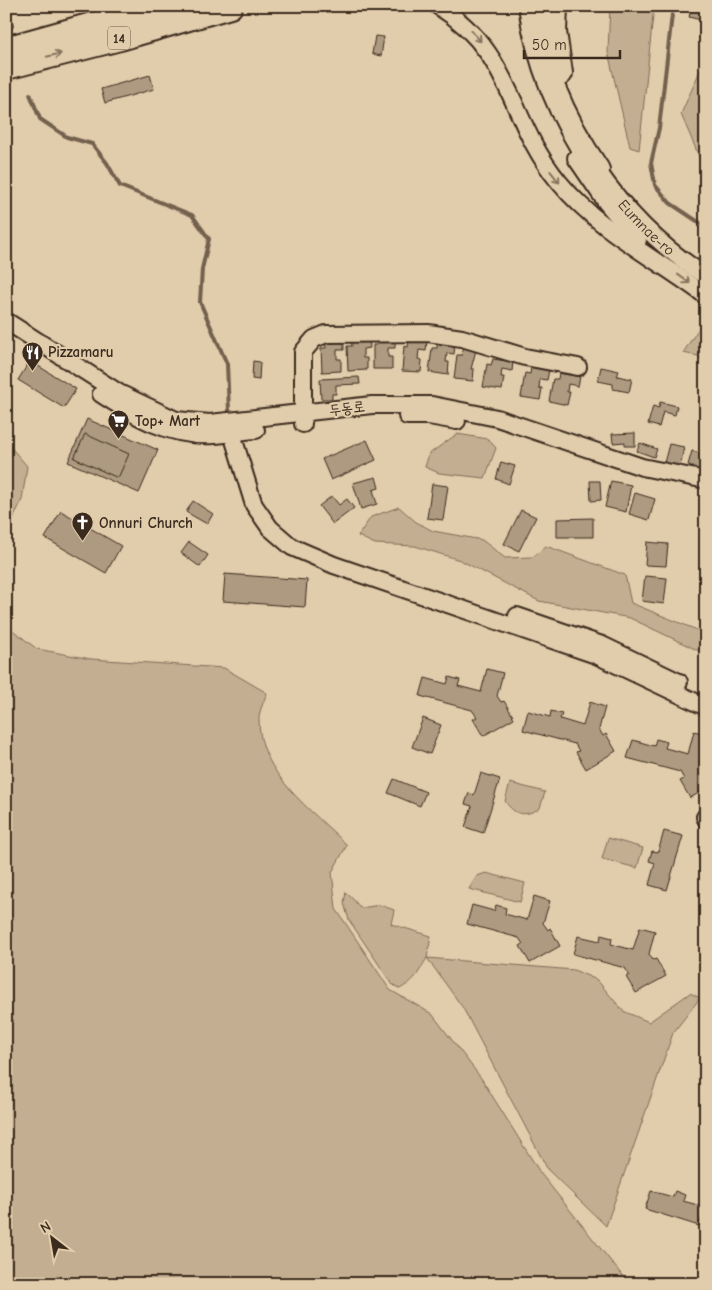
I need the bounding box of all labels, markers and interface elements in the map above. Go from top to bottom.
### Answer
road number: 14 [108,26,130,49]
scale bar [524,28,621,60]
one-way arrow [470,30,481,43]
text: 50 m [532,36,567,54]
one-way arrow [45,50,61,59]
one-way arrow [550,170,560,184]
street label: Eumnae-ro [614,196,678,259]
one-way arrow [676,274,690,285]
restaurant icon: Pizzamaru [20,340,44,371]
place label: Pizzamaru [48,343,114,361]
street label: 두동로 [328,397,366,419]
supermarket icon: Top+ Mart [107,409,131,440]
place label: Top+ Mart [135,412,201,430]
church icon: Onnuri Church [71,511,95,542]
place label: Onnuri Church [99,514,193,532]
north arrow [28,1212,78,1262]
text: N [37,1218,54,1237]

